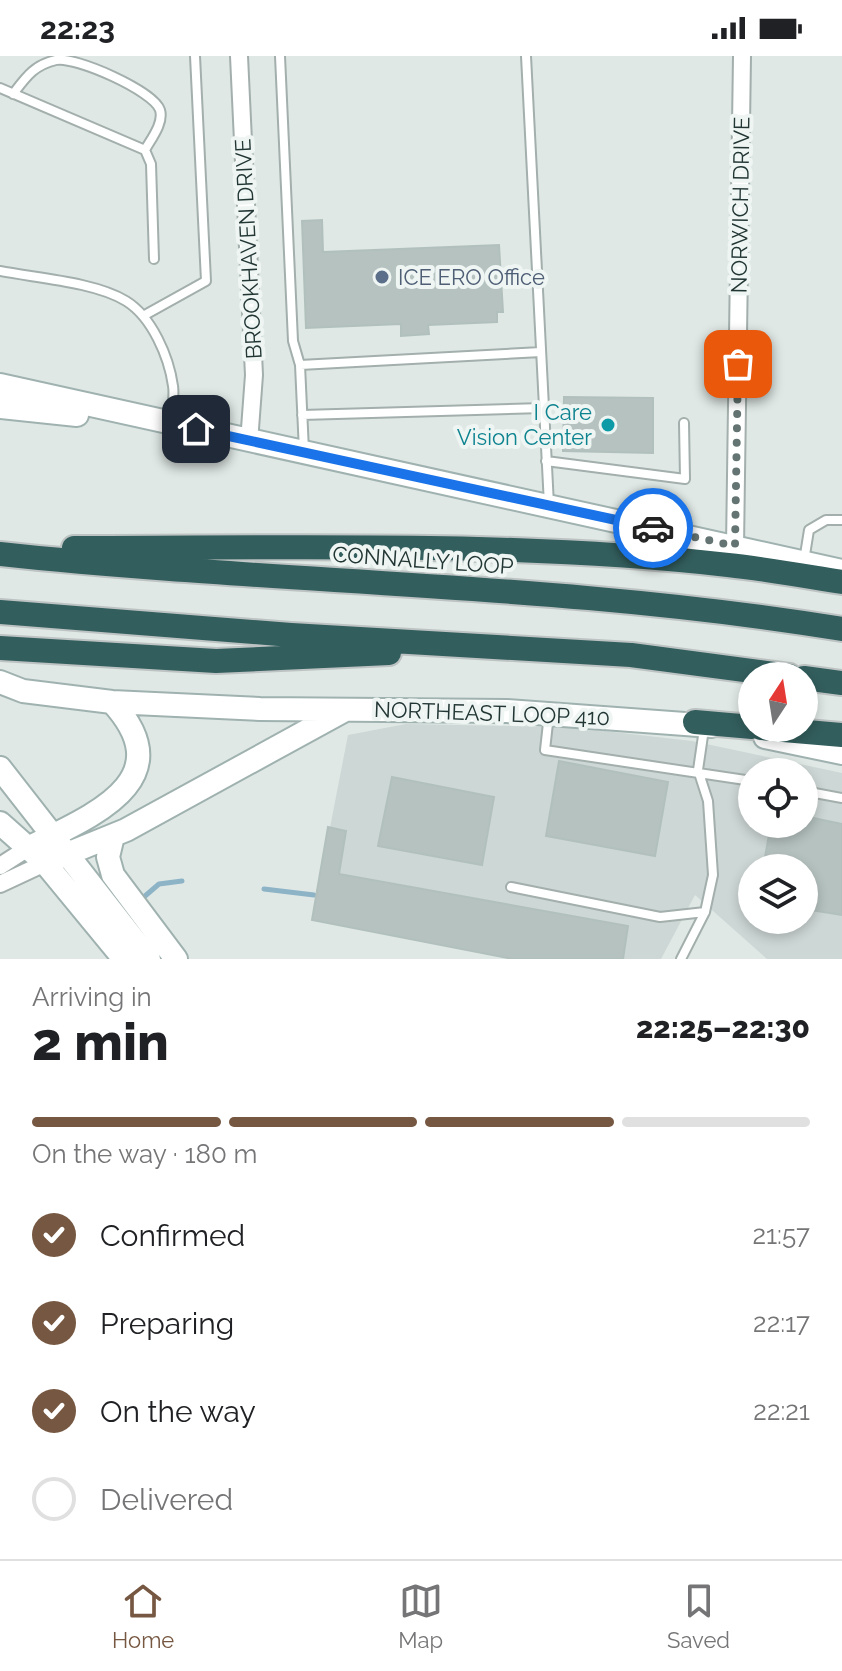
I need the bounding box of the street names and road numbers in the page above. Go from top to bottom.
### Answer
street label: NORWICH DRIVE [725,116,755,294]
street label: BROOKHAVEN DRIVE [229,138,267,360]
street label: CONNALLY LOOP [332,541,515,579]
street label: NORTHEAST LOOP 410 [374,696,610,730]

